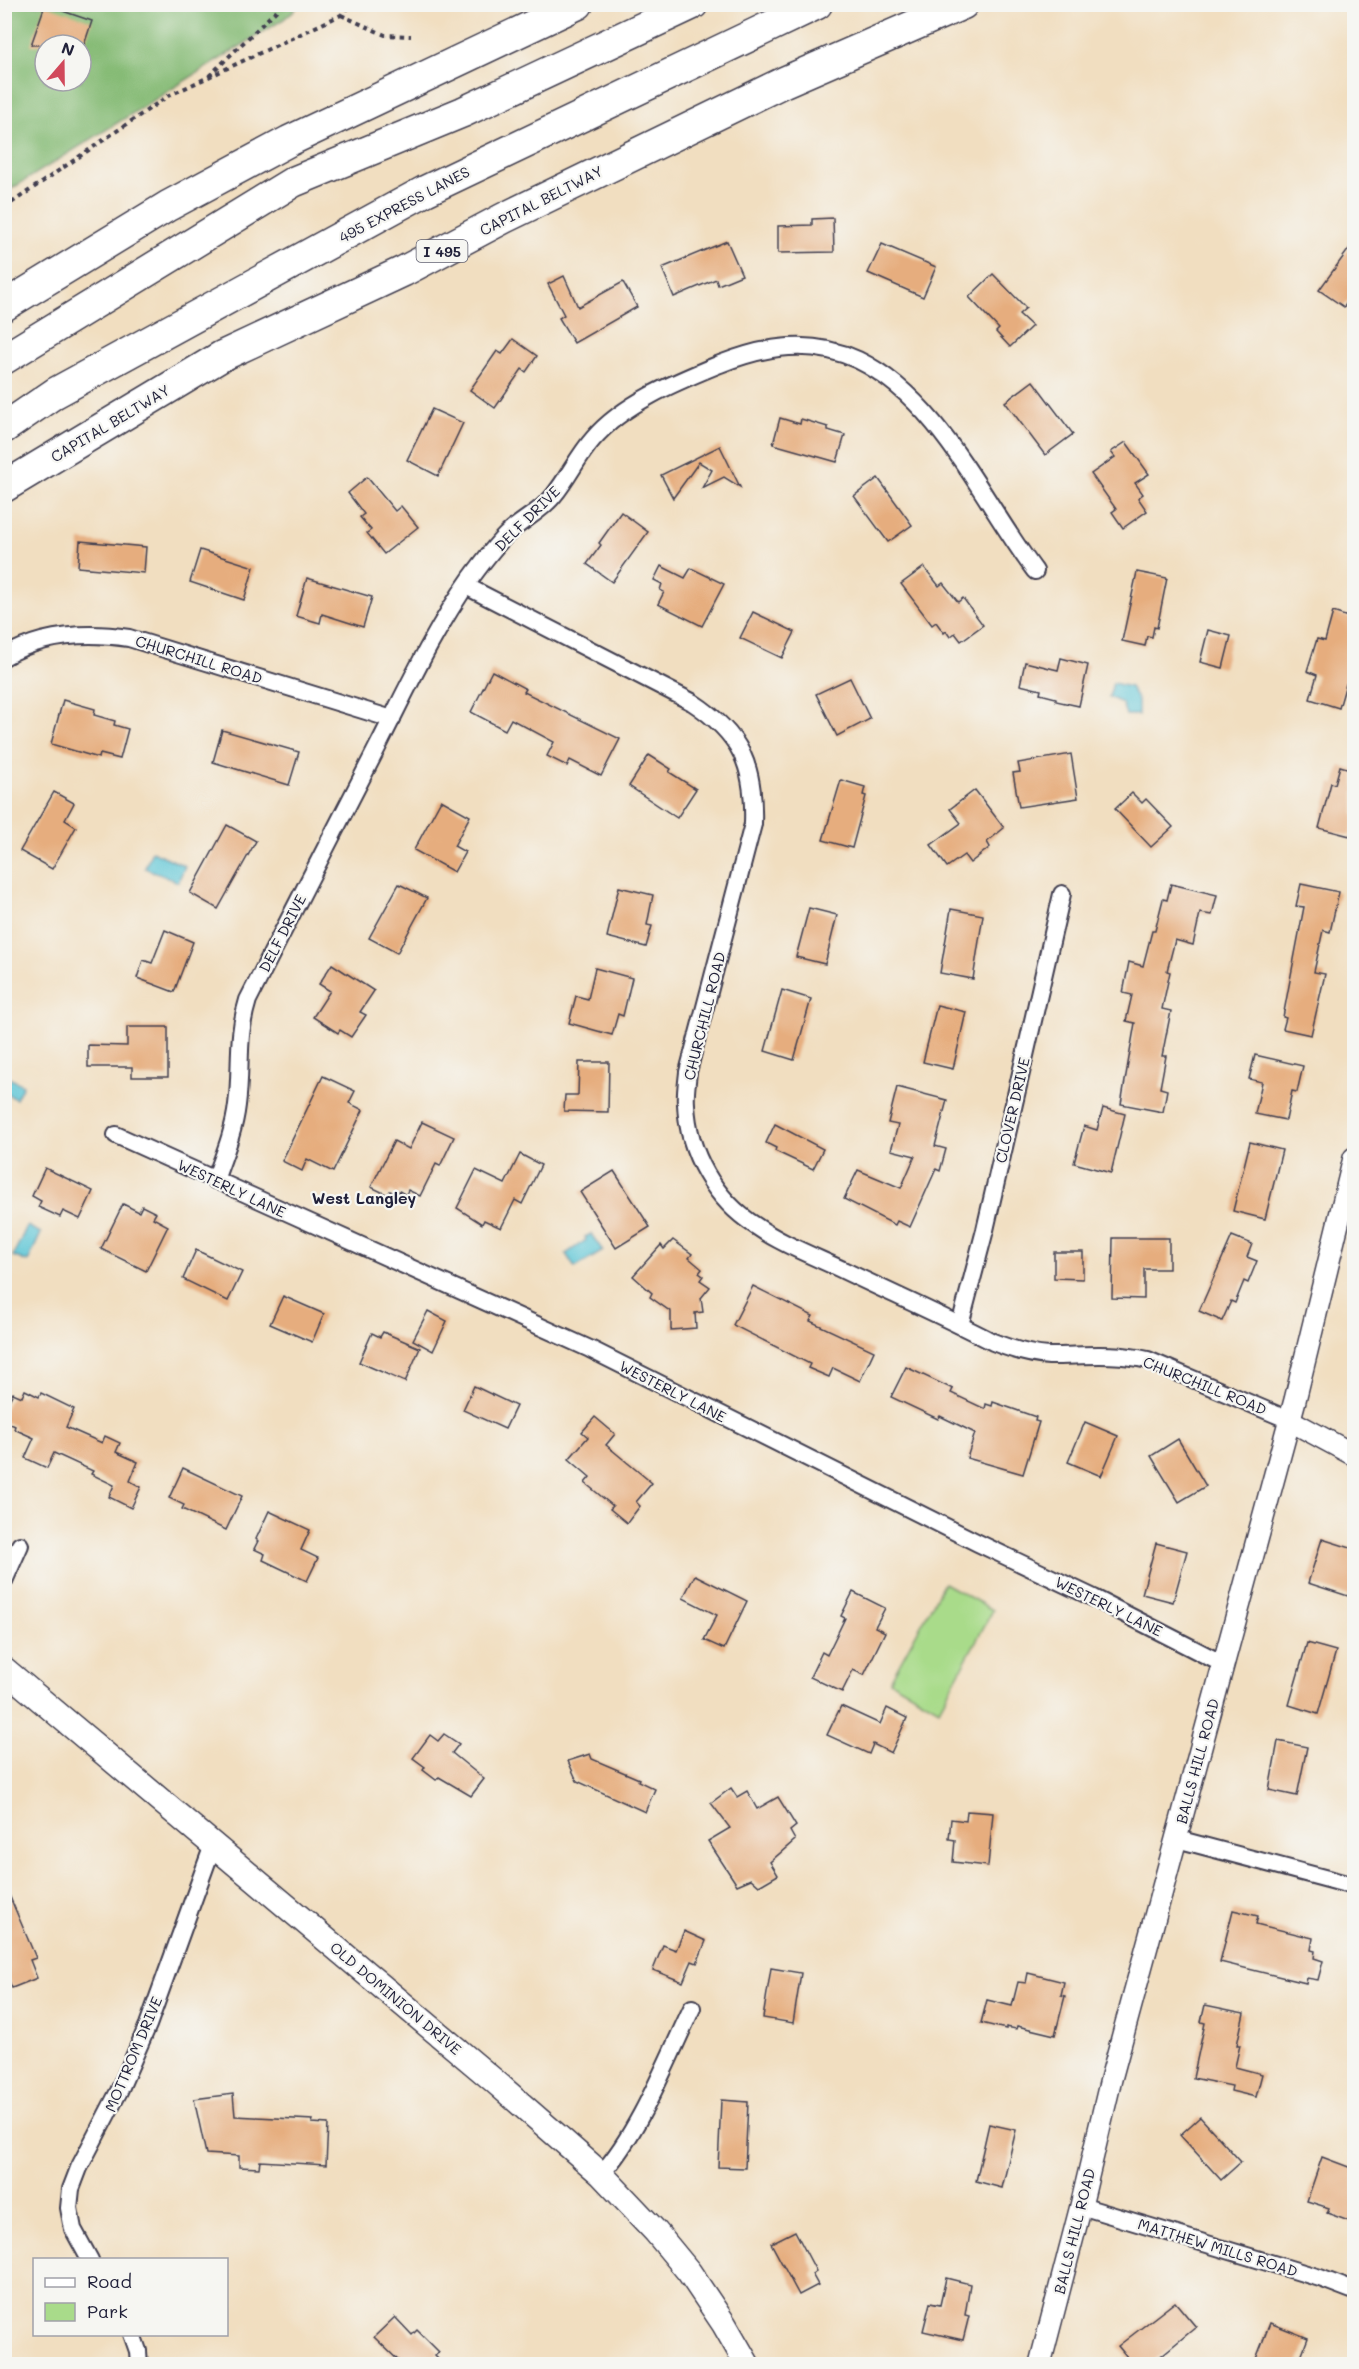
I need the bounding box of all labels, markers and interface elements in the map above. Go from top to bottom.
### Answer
north arrow [33,33,93,93]
text: N [59,36,78,60]
street label: CAPITAL BELTWAY [476,160,606,240]
street label: 495 EXPRESS LANES [335,161,473,247]
road number: I 495 [416,240,468,262]
street label: CAPITAL BELTWAY [47,379,173,467]
street label: DELF DRIVE [490,481,564,555]
street label: CHURCHILL ROAD [133,630,265,688]
street label: DELF DRIVE [254,890,310,975]
street label: CHURCHILL ROAD [678,950,730,1082]
street label: CLOVER DRIVE [990,1055,1034,1165]
street label: WESTERLY LANE [175,1154,290,1222]
district label: West Langley [312,1187,417,1208]
street label: CHURCHILL ROAD [1140,1351,1270,1419]
street label: WESTERLY LANE [616,1355,730,1427]
street label: WESTERLY LANE [1052,1571,1166,1641]
street label: BALLS HILL ROAD [1171,1696,1223,1826]
street label: OLD DOMINION DRIVE [326,1937,466,2059]
street label: MOTTROM DRIVE [100,1993,166,2115]
street label: BALLS HILL ROAD [1049,2166,1099,2296]
street label: MATTHEW MILLS ROAD [1136,2213,1300,2281]
legend [33,2258,228,2336]
text: Road [87,2269,132,2293]
text: Park [87,2299,128,2323]

